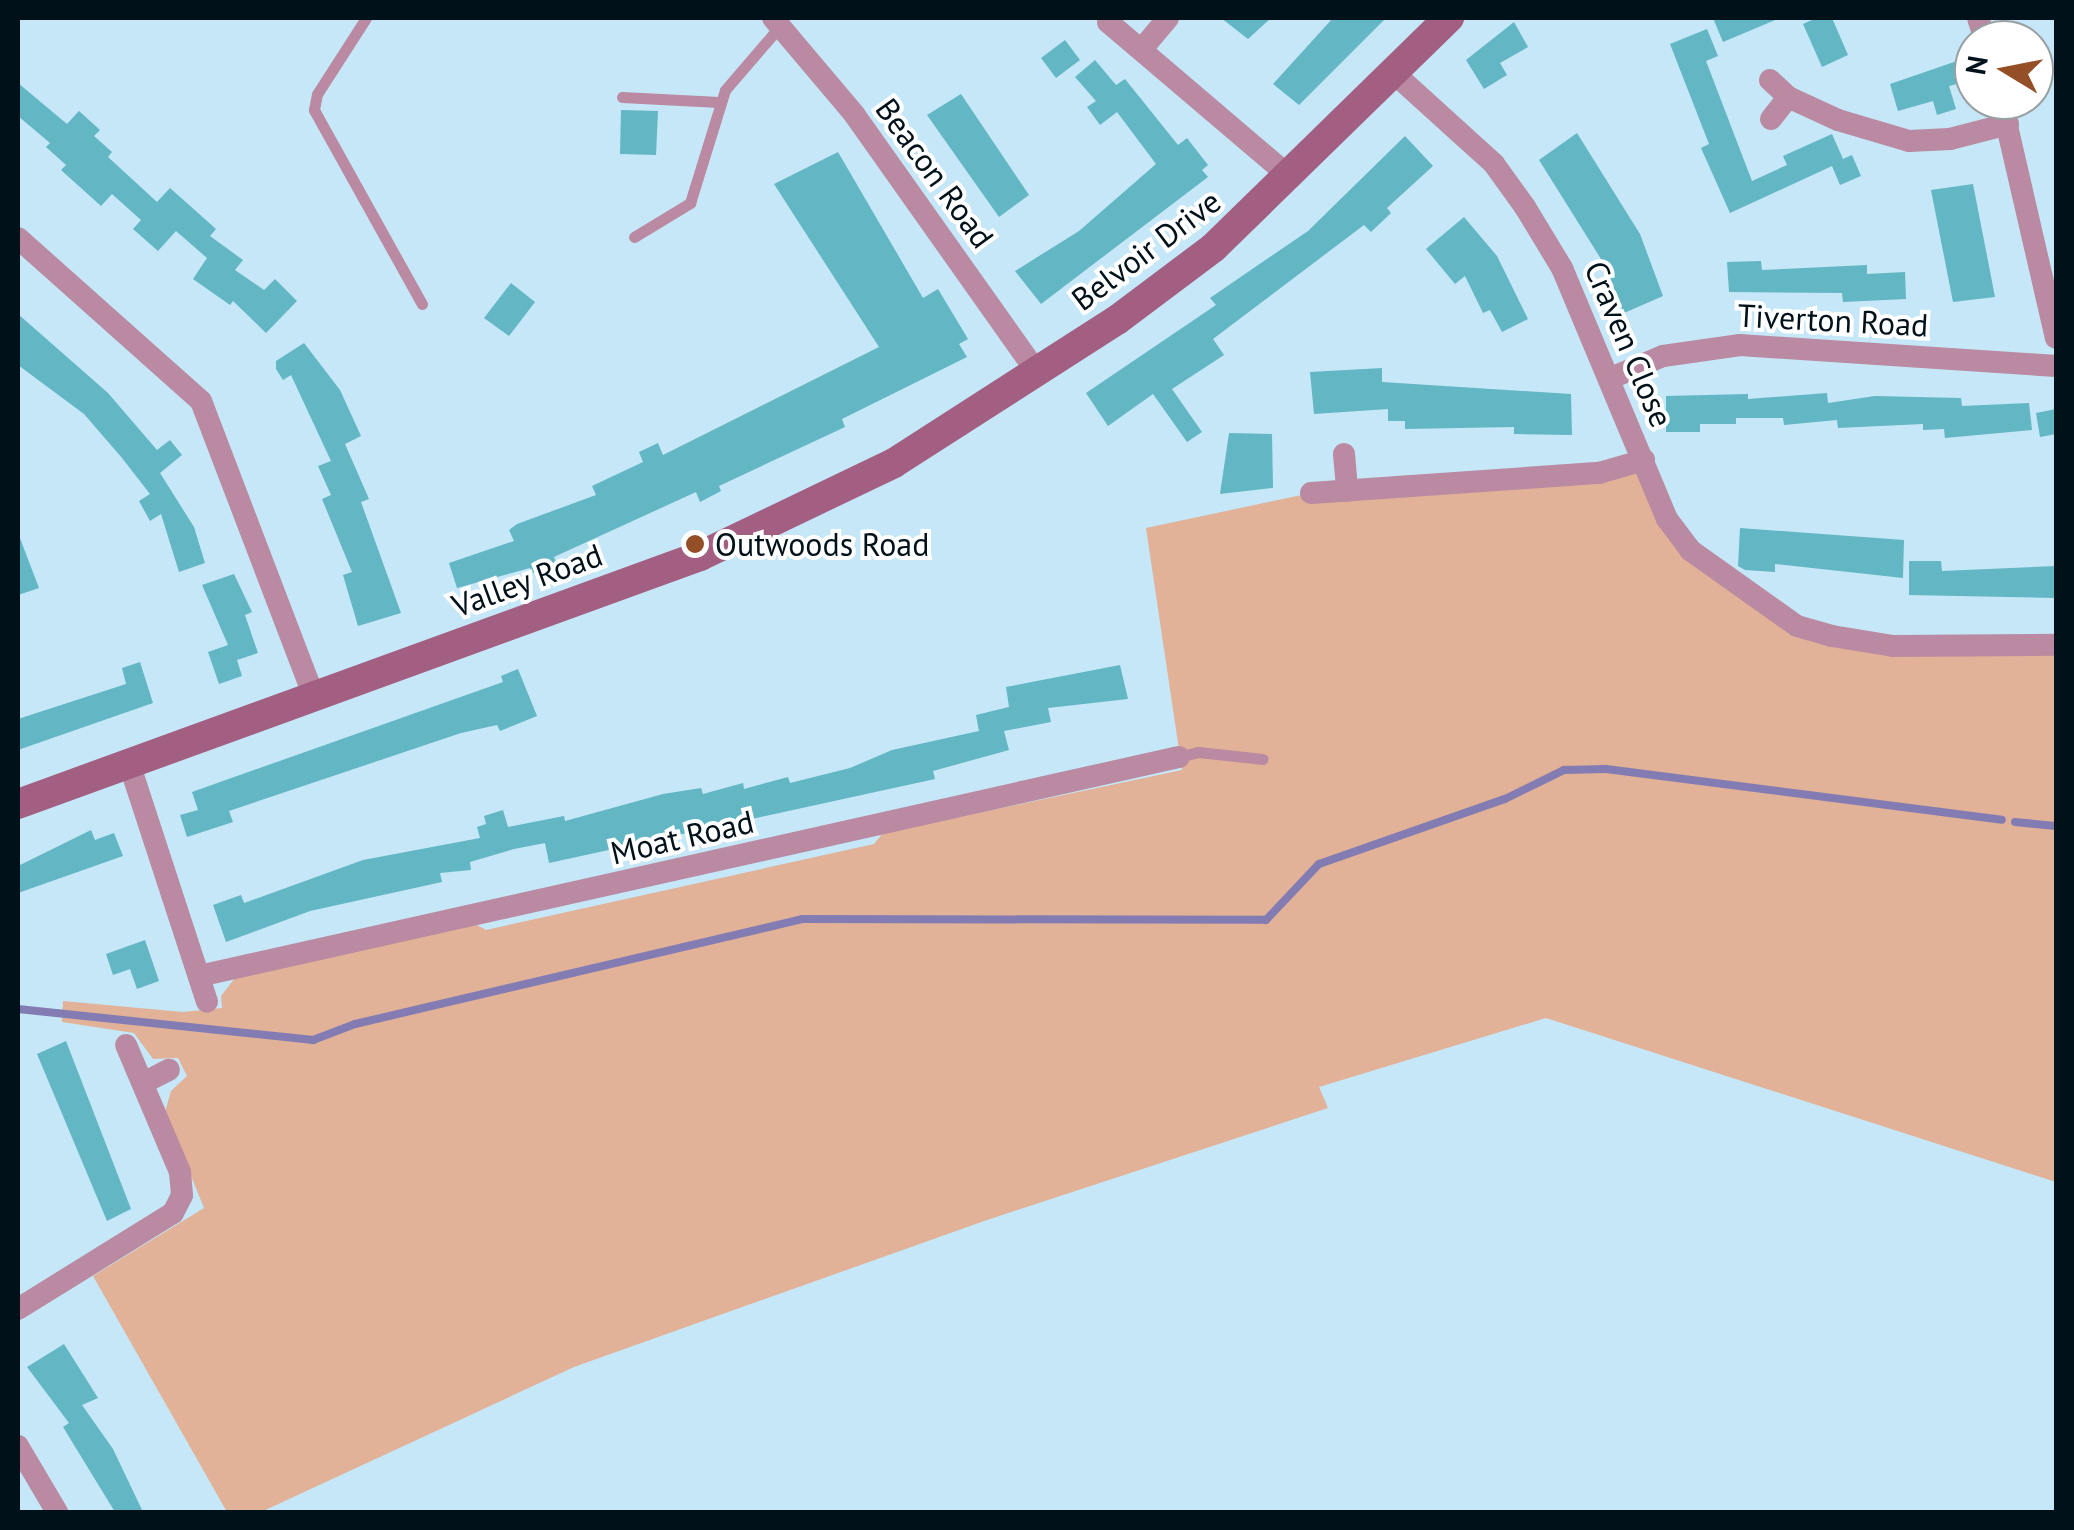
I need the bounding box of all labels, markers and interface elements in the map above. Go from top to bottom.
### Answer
north arrow [1954,20,2054,120]
text: N [1956,53,1996,77]
street label: Beacon Road [868,91,1002,255]
street label: Belvoir Drive [1064,182,1228,318]
street label: Craven Close [1577,255,1681,433]
street label: Tiverton Road [1737,296,1929,344]
place label: Outwoods Road [715,525,929,563]
marker: Outwoods Road [684,533,706,555]
street label: Valley Road [446,535,608,625]
street label: Moat Road [607,802,757,872]

